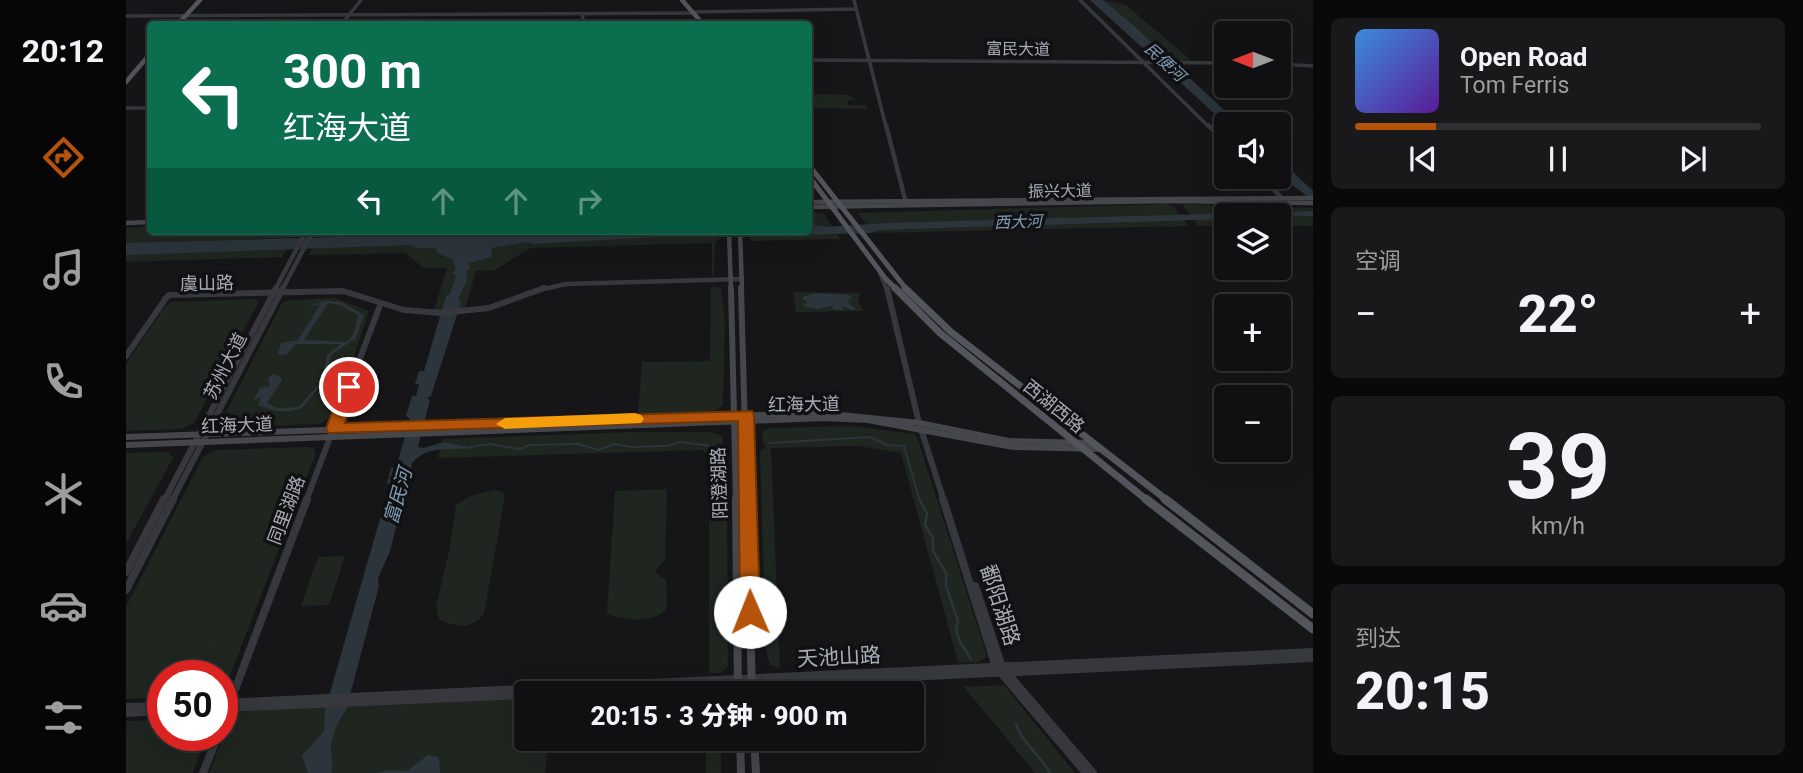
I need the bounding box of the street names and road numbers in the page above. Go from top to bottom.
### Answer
street label: 富民大道 [986,39,1050,59]
street label: 振兴大道 [1028,181,1092,201]
street label: 虞山路 [180,272,234,294]
street label: 苏州大道 [199,329,251,403]
street label: 西湖西路 [1019,375,1089,437]
street label: 红海大道 [768,393,840,415]
street label: 红海大道 [201,413,273,437]
street label: 阳澄湖路 [707,447,731,519]
street label: 同里湖路 [263,473,309,547]
street label: 鄱阳湖路 [976,561,1024,649]
street label: 天池山路 [796,643,882,671]

